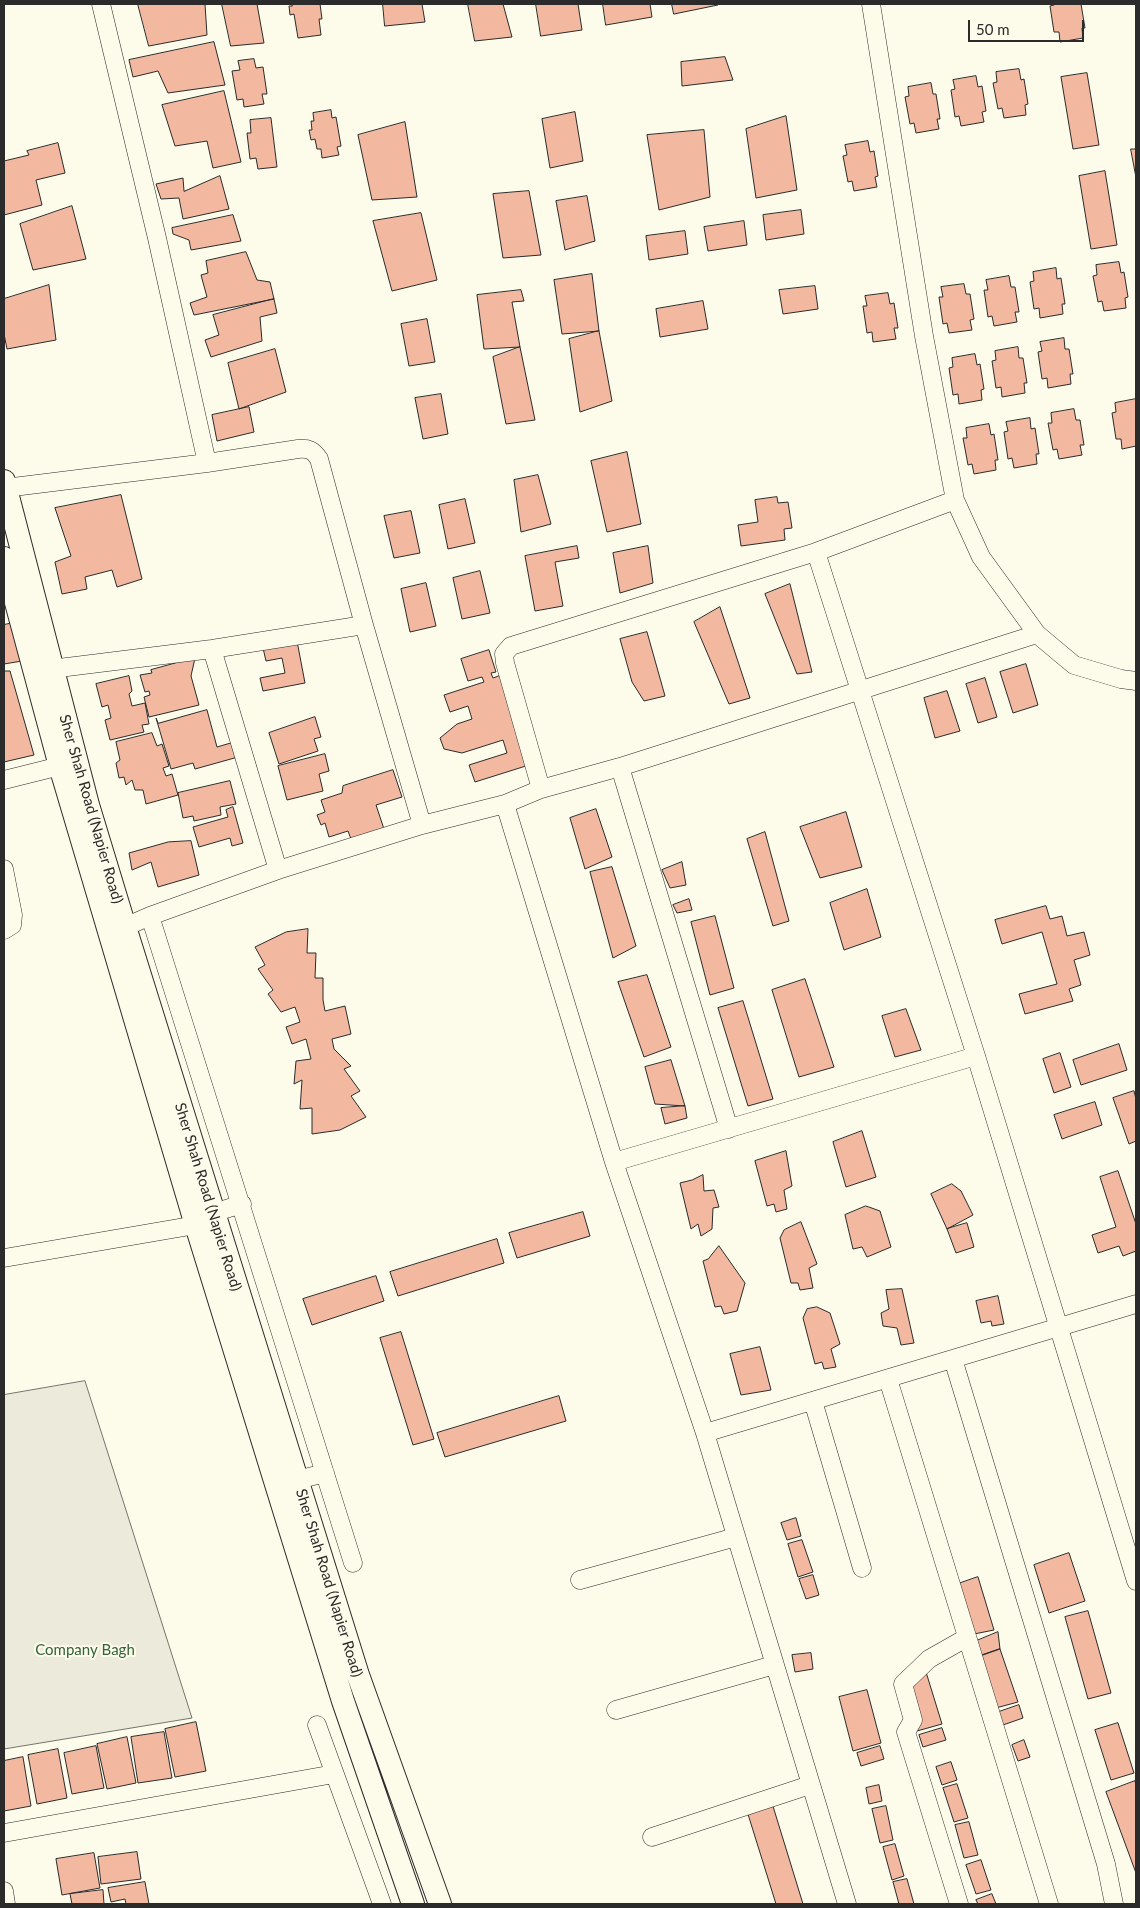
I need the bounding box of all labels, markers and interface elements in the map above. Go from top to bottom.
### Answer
scale bar [970,10,1086,42]
text: 50 m [976,20,1010,38]
street label: Sher Shah Road (Napier Road) [55,712,127,906]
street label: Sher Shah Road (Napier Road) [171,1101,245,1293]
street label: Sher Shah Road (Napier Road) [292,1487,366,1679]
park label: Company Bagh [35,1641,135,1659]

